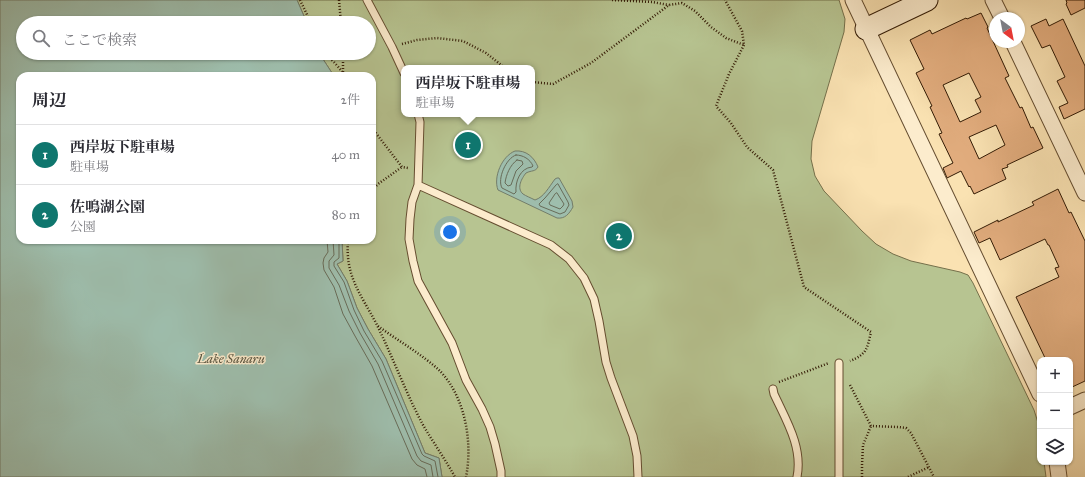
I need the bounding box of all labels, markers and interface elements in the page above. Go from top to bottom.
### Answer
north arrow [989,12,1025,48]
search box [16,16,376,60]
icon: search [30,27,52,49]
text: ここで検索 [62,31,137,49]
popup [401,65,535,117]
text: 西岸坂下駐車場 [415,74,521,92]
text: 周辺 [32,90,66,111]
text: 2件 [341,92,360,108]
text: 駐車場 [415,95,455,111]
pin: 1 [455,130,481,160]
text: 西岸坂下駐車場 [70,138,175,156]
text: 1 [42,147,48,163]
text: 40 m [331,147,360,163]
text: 駐車場 [70,159,109,175]
text: 佐鳴湖公園 [70,198,145,216]
text: 2 [42,207,48,223]
text: 80 m [332,207,360,223]
text: 公園 [70,219,96,235]
pin: 2 [606,221,632,251]
your location [440,222,460,242]
water label: Lake Sanaru [196,351,265,367]
map controls [1037,357,1073,465]
button: + [1037,357,1073,393]
button: − [1037,393,1073,429]
button: layers [1037,429,1073,465]

